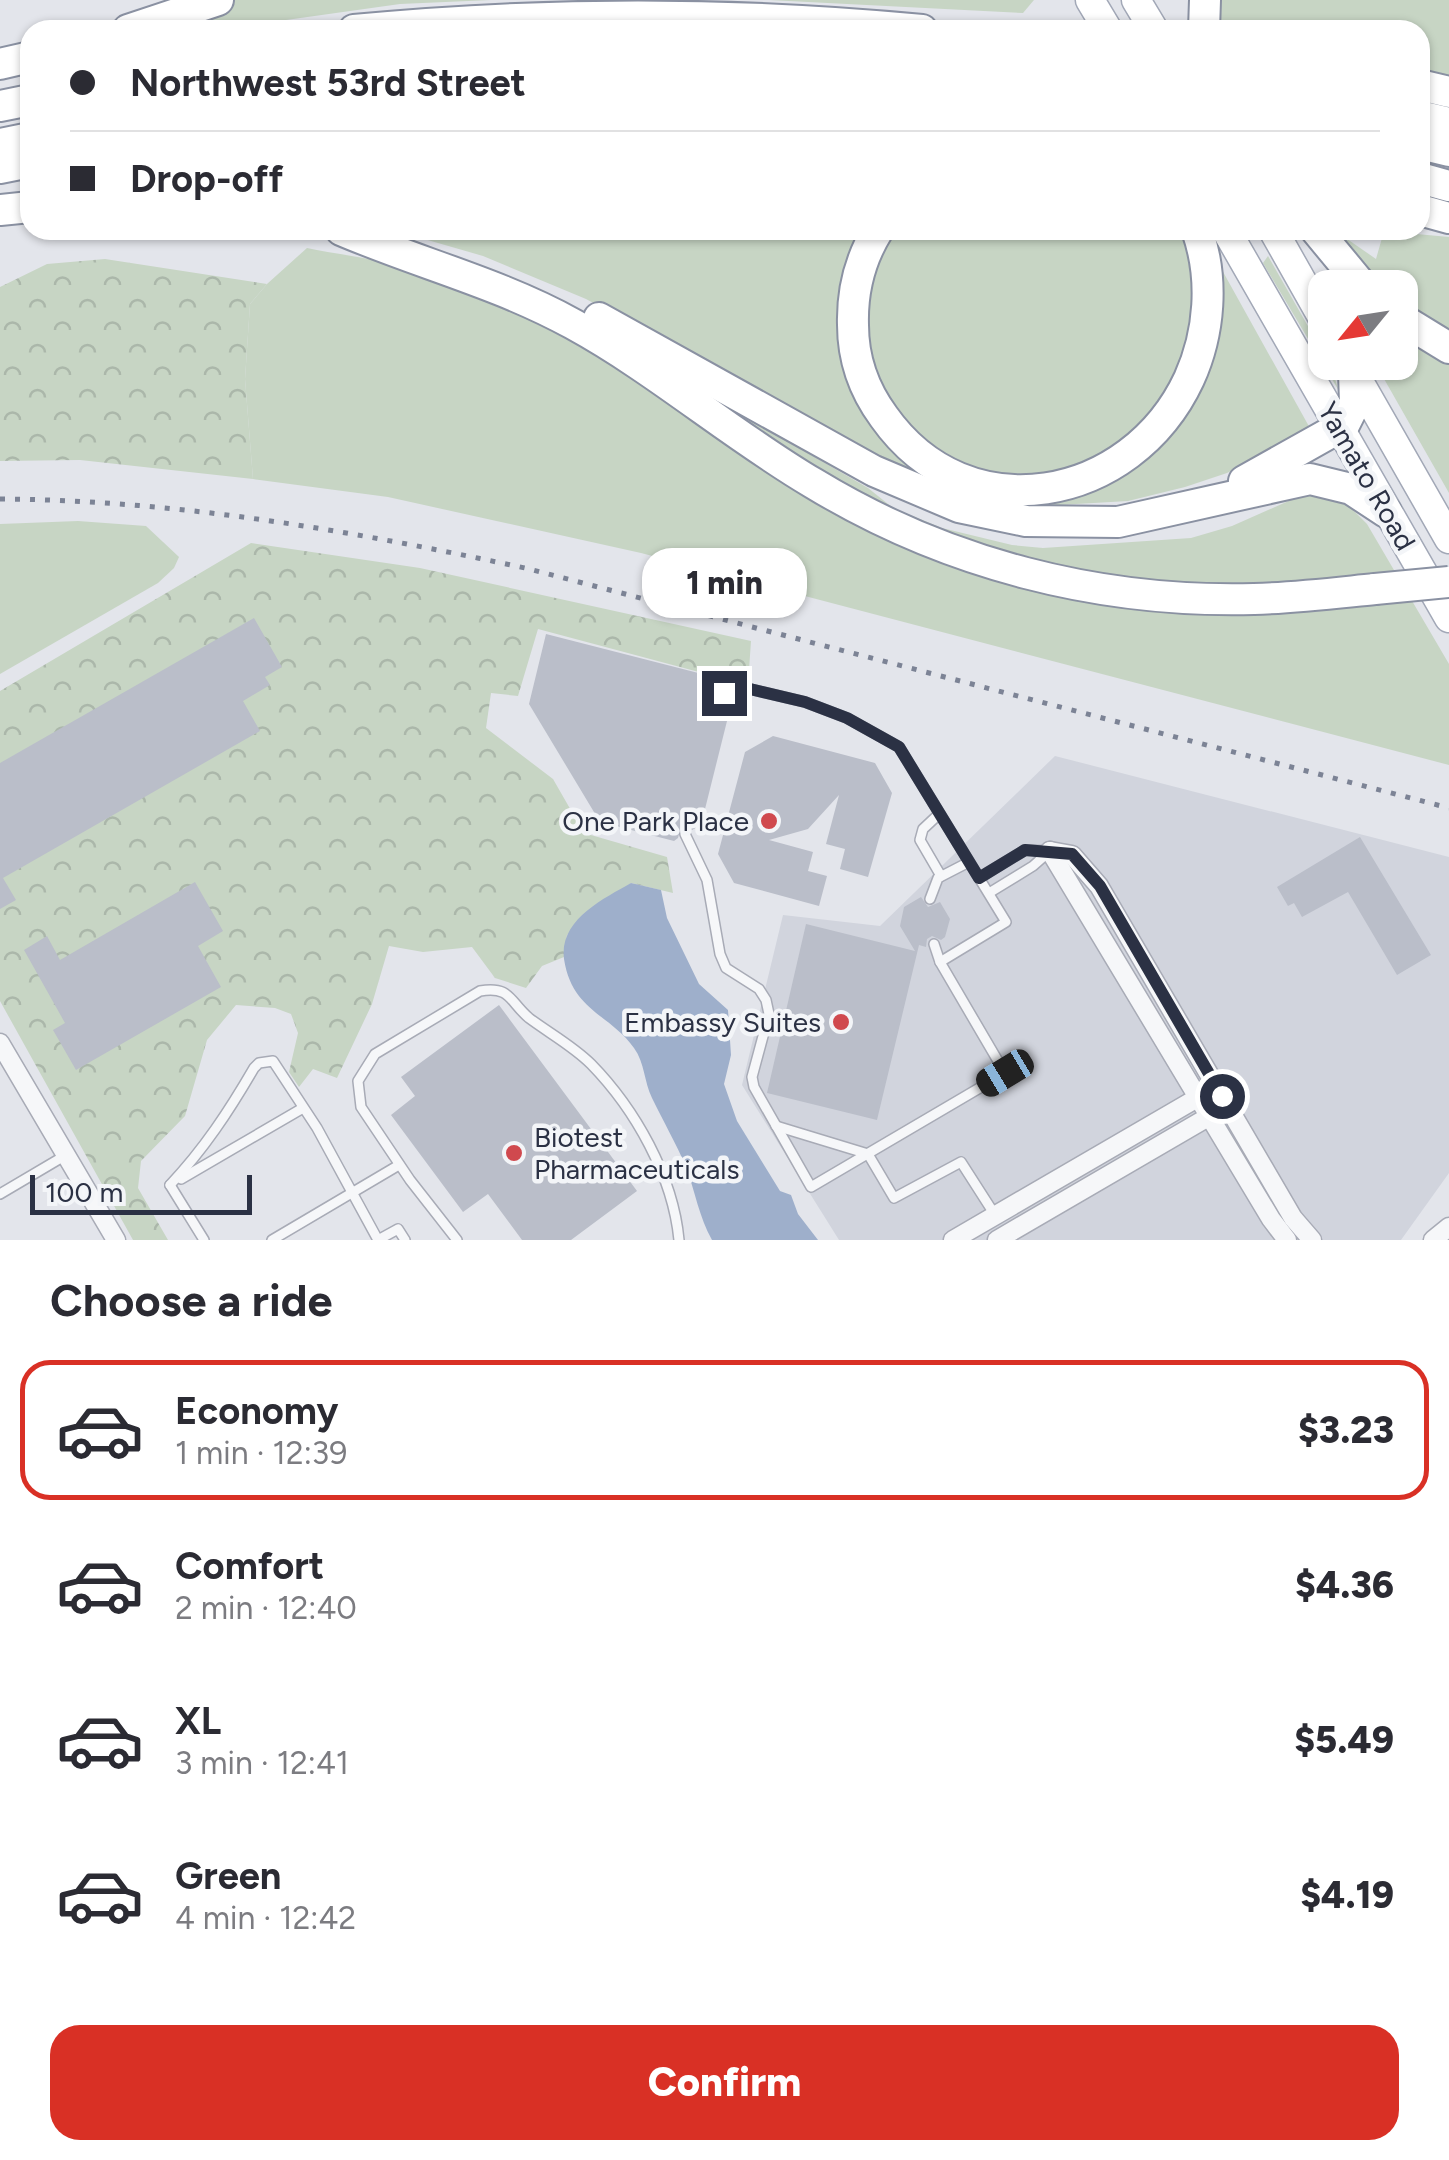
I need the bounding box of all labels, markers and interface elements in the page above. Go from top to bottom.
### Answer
text: Northwest 53rd Street [130,60,526,106]
text: Drop-off [130,156,283,202]
north arrow [1308,270,1418,380]
map controls [1308,270,1418,380]
street label: Yamato Road [1311,396,1423,556]
callout: 1 min [642,548,806,618]
text: 1 min [686,564,763,602]
route end [702,671,747,716]
place label: One Park Place [562,804,749,838]
marker: One Park Place [758,810,780,832]
place label: Embassy Suites [624,1005,821,1039]
marker: Embassy Suites [830,1011,852,1033]
car [972,1045,1038,1101]
route start [1200,1074,1245,1119]
place label: Biotest Pharmaceuticals [534,1120,739,1186]
marker: Biotest Pharmaceuticals [503,1142,525,1164]
scale bar [30,1170,252,1214]
text: 100 m [45,1175,123,1209]
text: Choose a ride [50,1273,332,1327]
icon: car [55,1385,145,1475]
text: Economy [175,1388,338,1434]
text: $3.23 [1298,1407,1394,1453]
text: 1 min · 12:39 [175,1434,347,1472]
icon: car [55,1540,145,1630]
text: Comfort [175,1543,324,1589]
text: $4.36 [1295,1562,1394,1608]
text: 2 min · 12:40 [175,1589,357,1627]
icon: car [55,1695,145,1785]
text: XL [175,1698,221,1744]
text: $5.49 [1294,1717,1394,1763]
text: 3 min · 12:41 [175,1744,349,1782]
icon: car [55,1850,145,1940]
text: Green [175,1853,281,1899]
text: $4.19 [1300,1872,1394,1918]
text: 4 min · 12:42 [175,1899,356,1937]
button: Confirm [50,2025,1399,2140]

